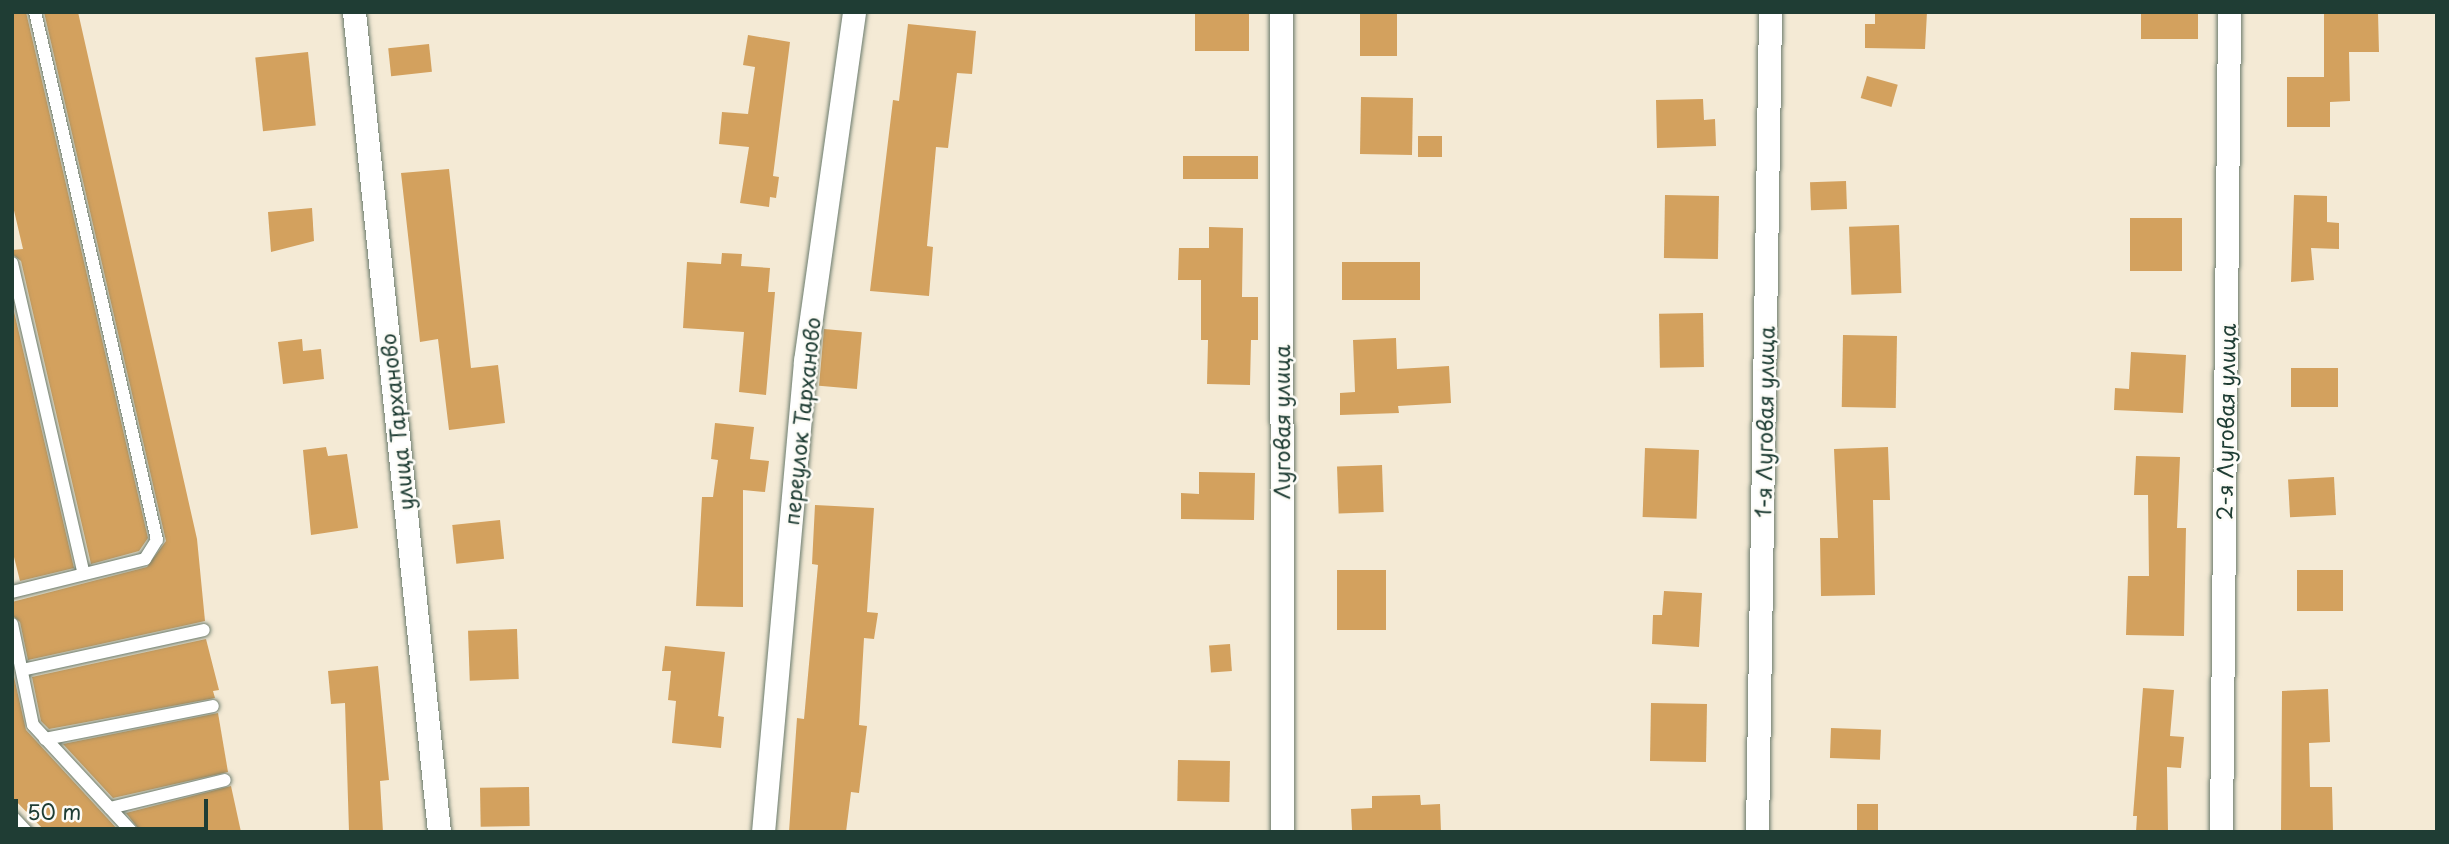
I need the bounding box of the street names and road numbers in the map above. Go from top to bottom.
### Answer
street label: переулок Тарханово [777,315,825,527]
street label: 2-я Луговая улица [2211,323,2239,521]
street label: 1-я Луговая улица [1750,325,1778,519]
street label: улица Тарханово [374,332,418,512]
street label: Луговая улица [1268,344,1294,500]

